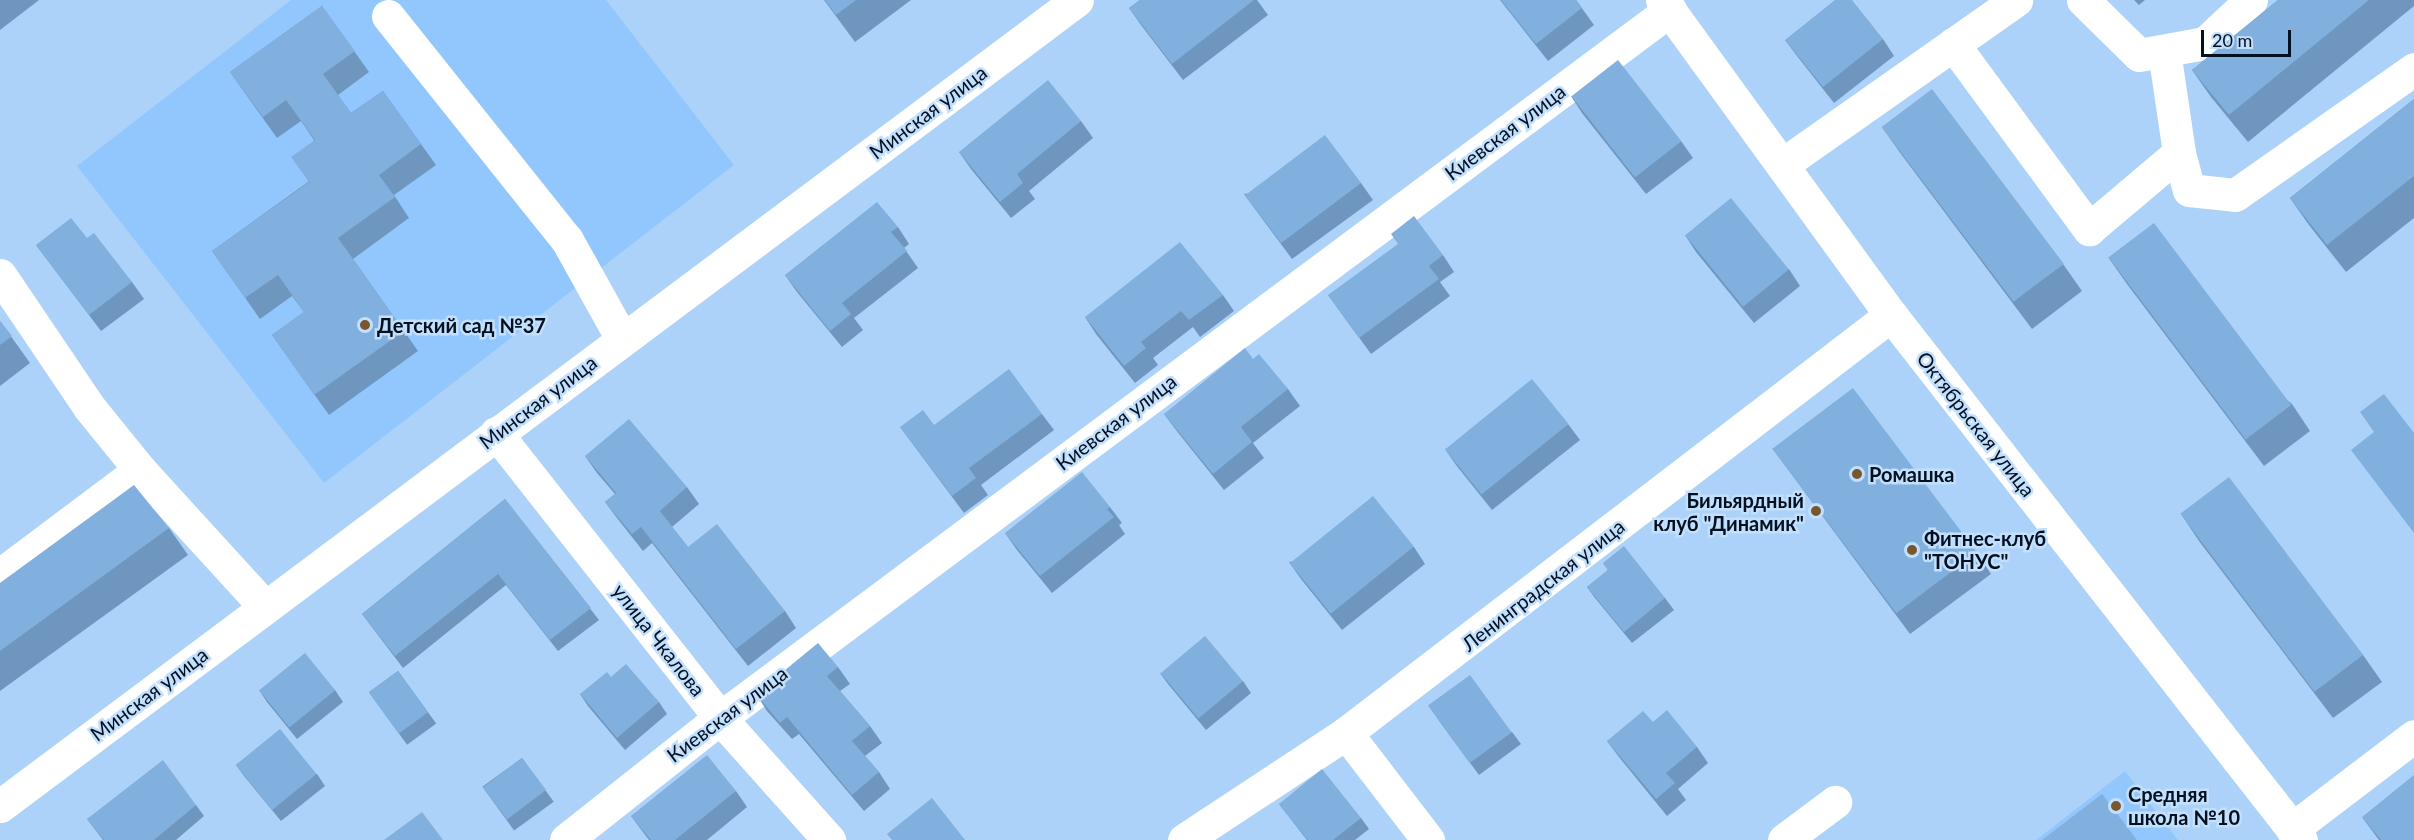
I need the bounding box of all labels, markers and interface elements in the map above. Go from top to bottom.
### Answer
scale bar [2204,18,2294,56]
text: 20 m [2212,29,2252,51]
street label: Минская улица [865,60,991,164]
street label: Киевская улица [1440,79,1570,185]
place label: Детский сад №37 [377,313,546,337]
marker: Детский сад №37 [358,318,372,332]
street label: Октябрьская улица [1912,347,2040,501]
street label: Минская улица [475,350,601,454]
street label: Киевская улица [1051,369,1181,475]
place label: Ромашка [1869,462,1955,486]
marker: Ромашка [1850,467,1864,481]
place label: Бильярдный клуб "Динамик" [1653,488,1804,535]
marker: Бильярдный клуб "Динамик" [1809,504,1823,518]
street label: Ленинградская улица [1457,514,1629,656]
place label: Фитнес-клуб "ТОНУС" [1924,526,2046,573]
marker: Фитнес-клуб "ТОНУС" [1905,543,1919,557]
street label: улица Чкалова [608,579,710,701]
street label: Минская улица [86,642,212,746]
street label: Киевская улица [662,661,792,767]
place label: Средняя школа №10 [2128,783,2240,830]
marker: Средняя школа №10 [2109,799,2123,813]

